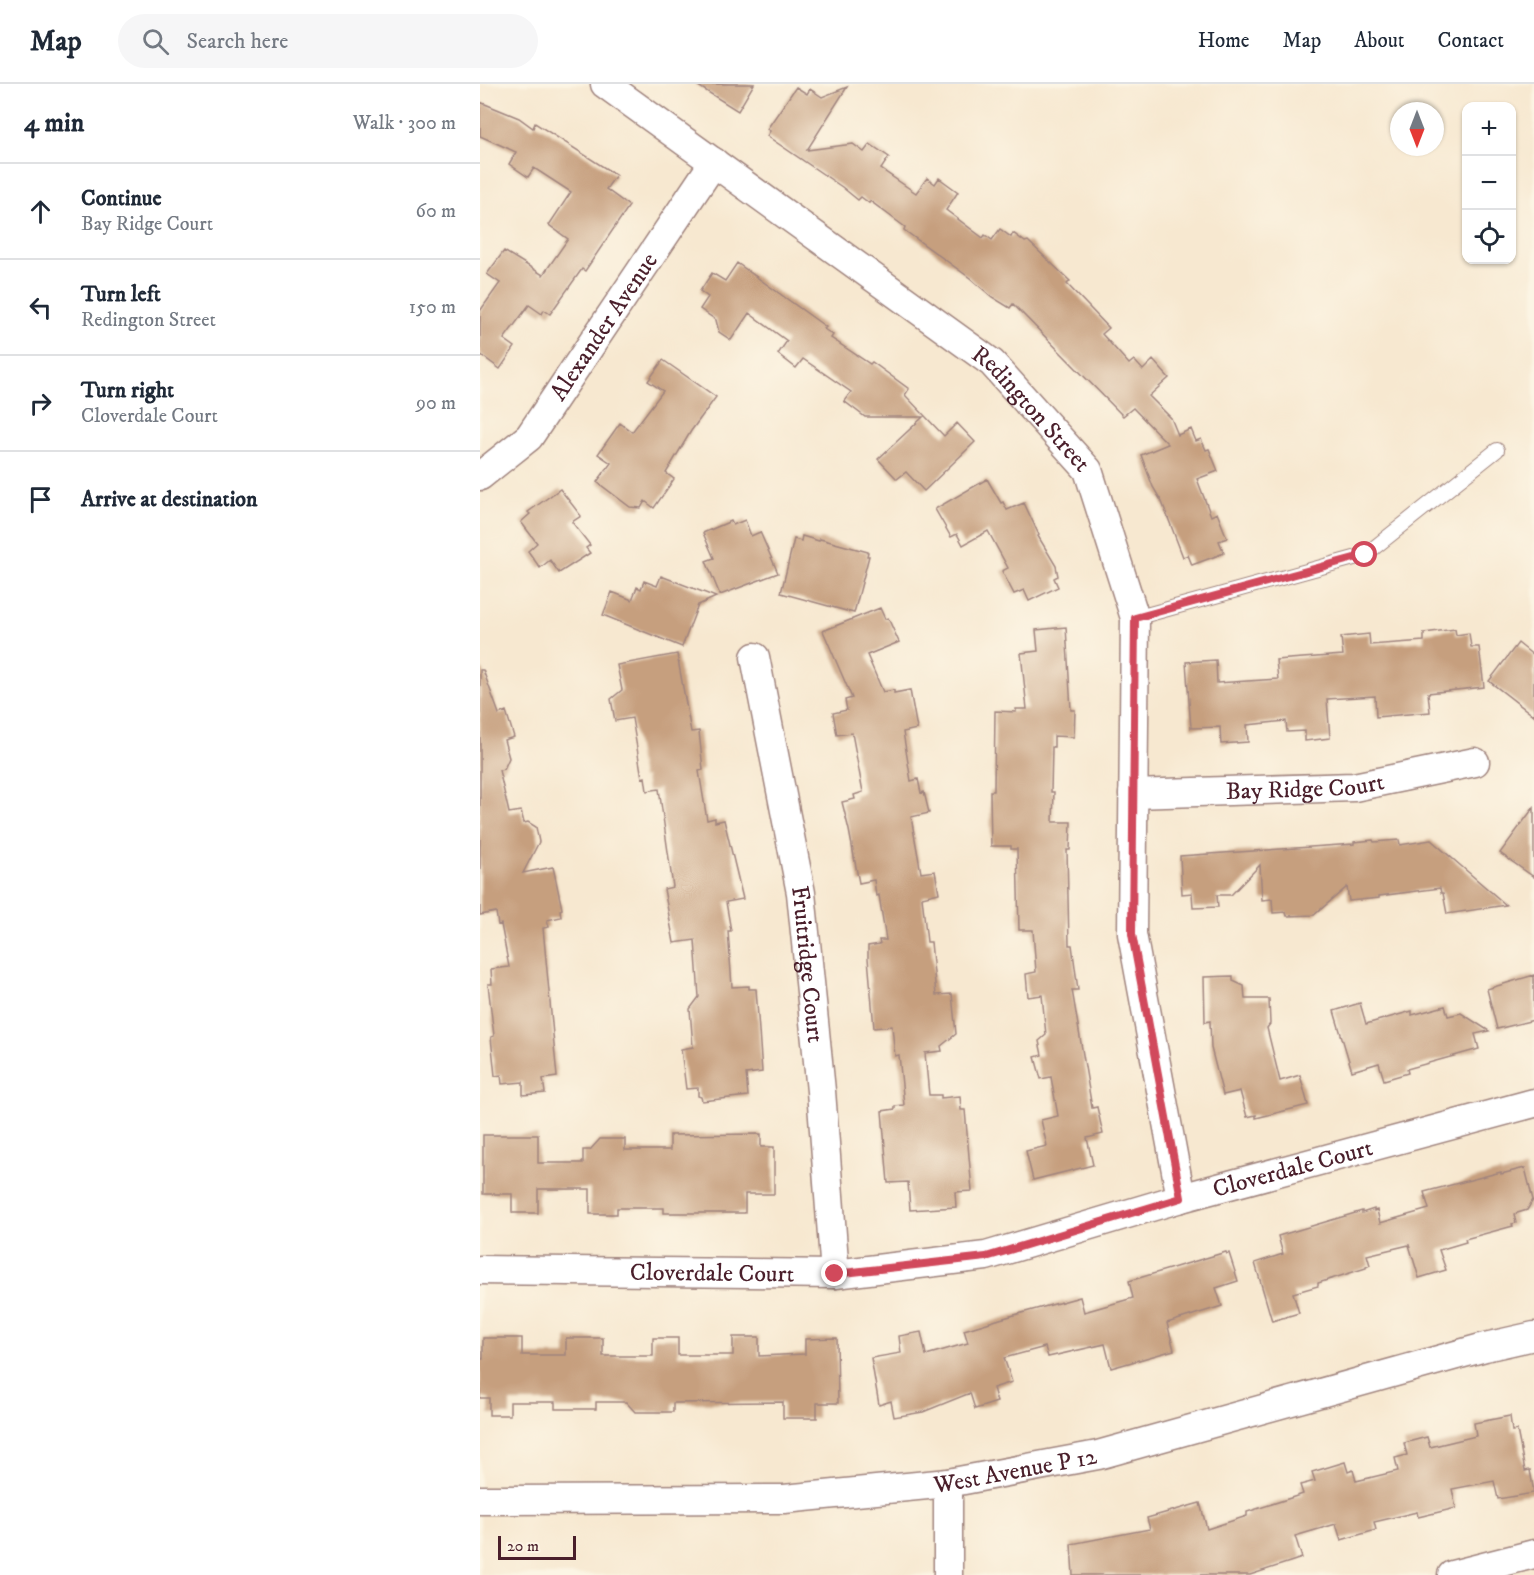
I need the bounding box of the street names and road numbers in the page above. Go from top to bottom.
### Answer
street label: Alexander Avenue [544,247,665,407]
street label: Redington Street [966,339,1097,479]
street label: Bay Ridge Court [1225,767,1387,807]
street label: Fruitridge Court [784,883,830,1045]
street label: Cloverdale Court [1210,1133,1376,1205]
street label: Cloverdale Court [630,1258,795,1290]
street label: West Avenue P 12 [931,1441,1100,1500]

